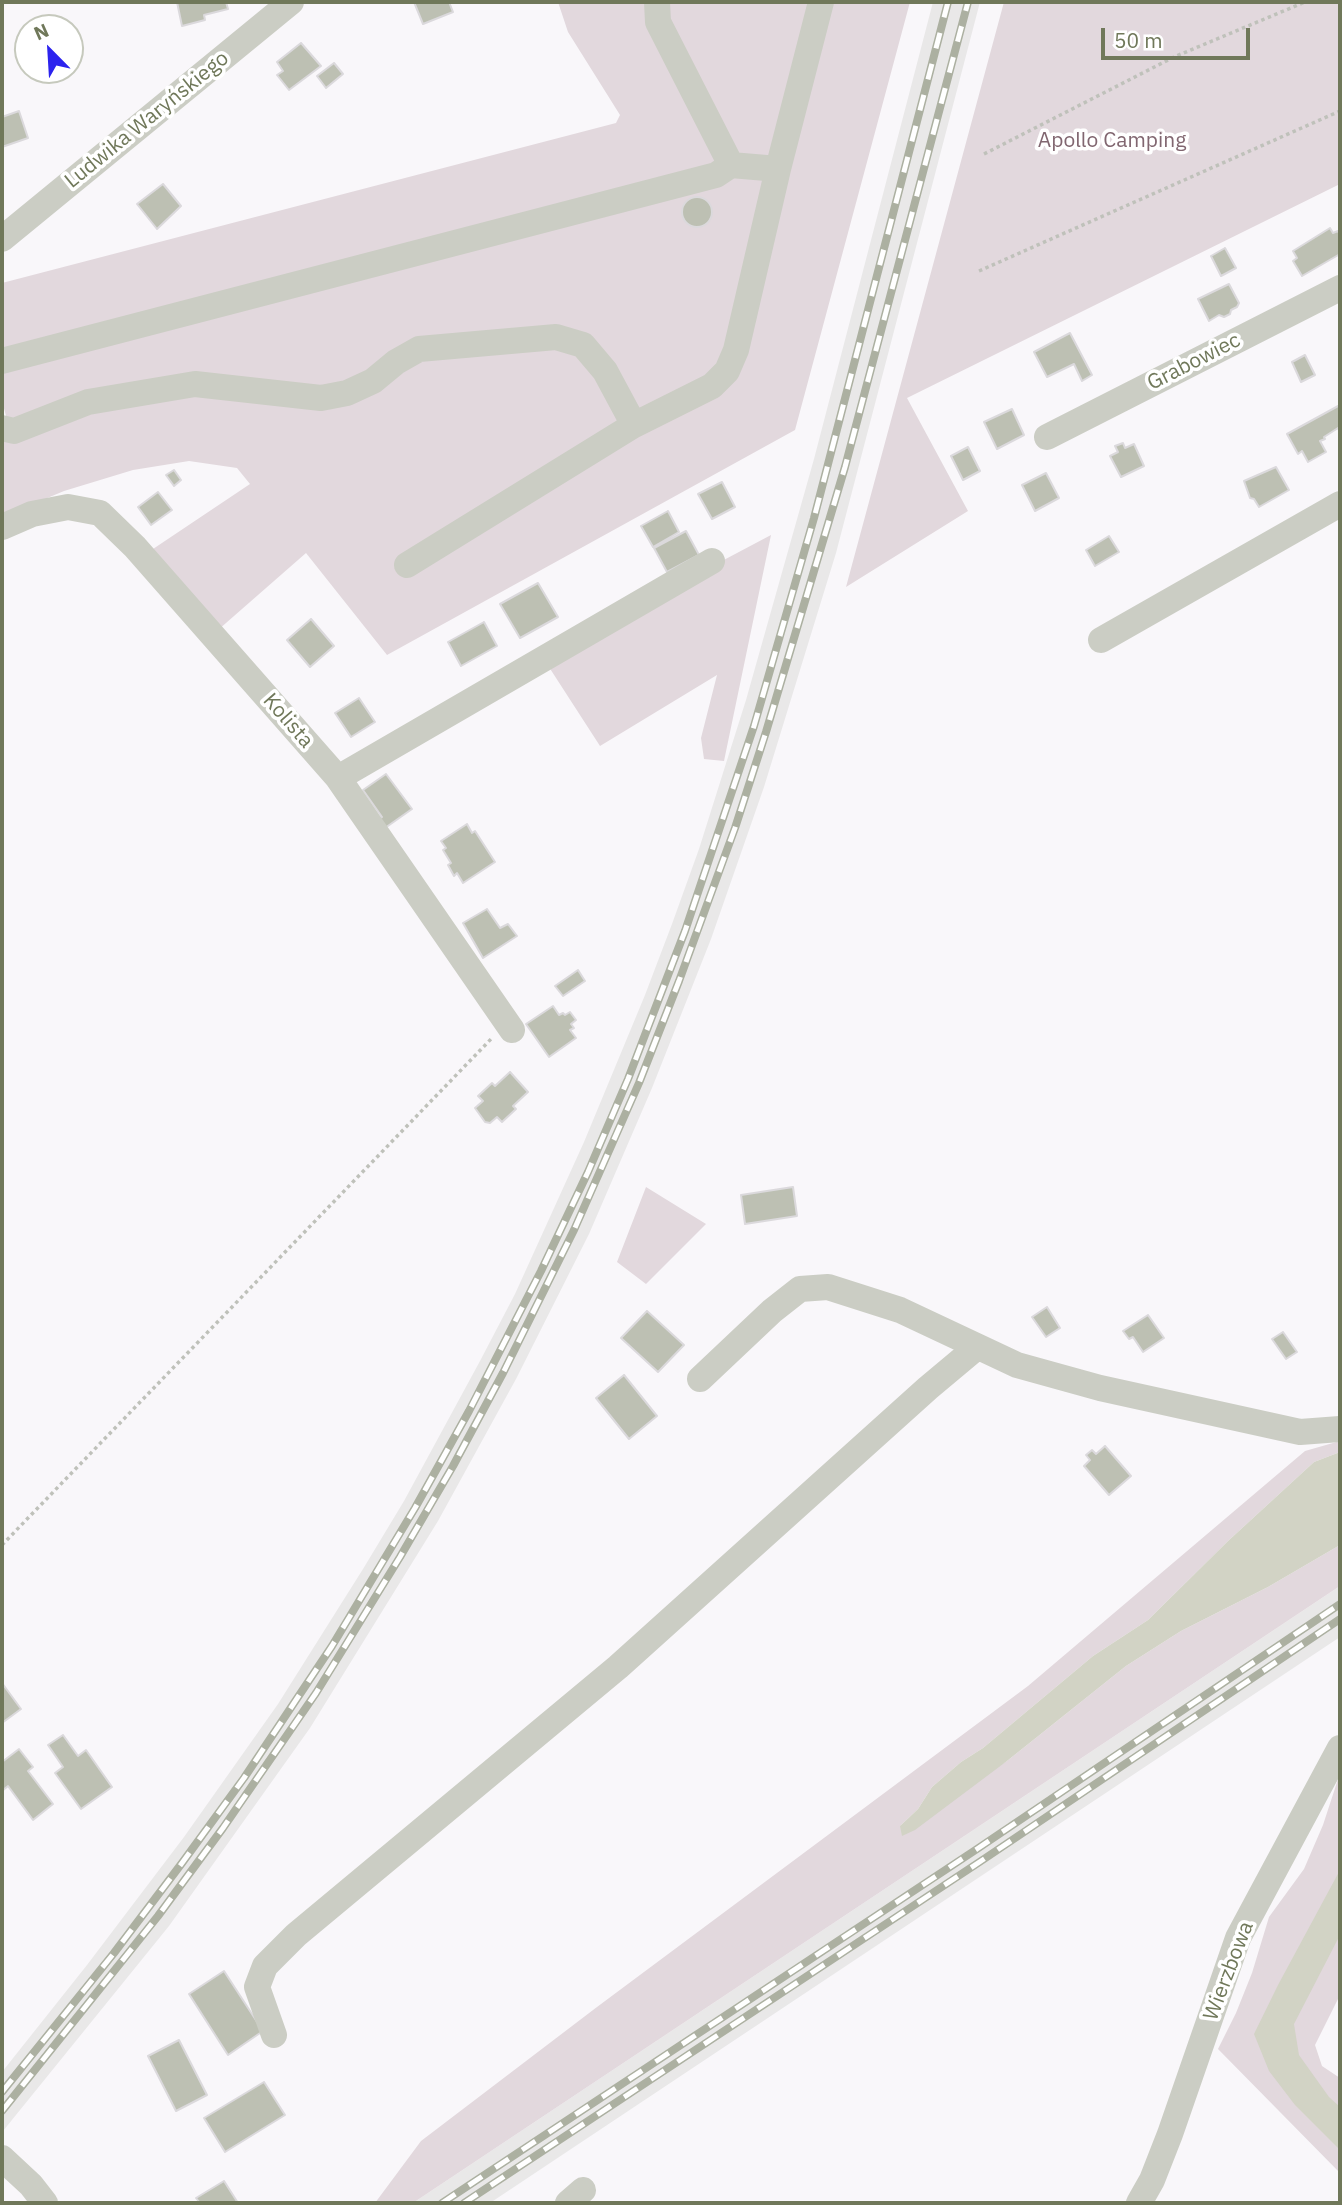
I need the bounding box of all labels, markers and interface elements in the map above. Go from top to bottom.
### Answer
north arrow [14,14,84,84]
scale bar [1104,14,1253,58]
text: N [30,18,52,45]
text: 50 m [1114,26,1163,54]
street label: Ludwika Waryńskiego [60,46,234,194]
park label: Apollo Camping [1038,128,1186,154]
street label: Grabowiec [1143,328,1245,396]
street label: Kolista [257,689,319,753]
street label: Wierzbowa [1199,1918,1259,2024]

